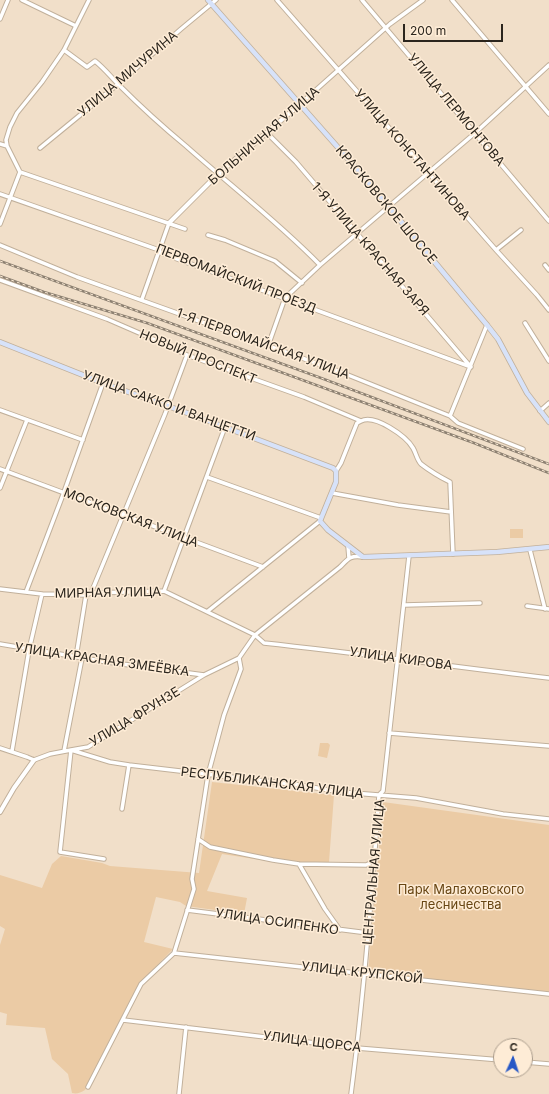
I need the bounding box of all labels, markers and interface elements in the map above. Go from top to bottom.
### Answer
scale bar [405,16,505,42]
text: 200 m [410,23,446,38]
street label: УЛИЦА МИЧУРИНА [75,28,181,120]
street label: УЛИЦА ЛЕРМОНТОВА [404,50,508,170]
street label: БОЛЬНИЧНАЯ УЛИЦА [205,84,323,188]
street label: УЛИЦА КОНСТАНТИНОВА [351,86,473,224]
street label: КРАСКОВСКОЕ ШОССЕ [332,143,440,267]
street label: 1-Я УЛИЦА КРАСНАЯ ЗАРЯ [308,179,432,319]
street label: ПЕРВОМАЙСКИЙ ПРОЕЗД [154,241,318,317]
street label: 1-Я ПЕРВОМАЙСКАЯ УЛИЦА [174,305,352,383]
street label: НОВЫЙ ПРОСПЕКТ [137,326,259,388]
street label: УЛИЦА САККО И ВАНЦЕТТИ [80,367,258,445]
street label: МОСКОВСКАЯ УЛИЦА [61,485,201,551]
street label: МИРНАЯ УЛИЦА [55,584,161,602]
street label: УЛИЦА КРАСНАЯ ЗМЕЁВКА [14,640,190,680]
street label: УЛИЦА КИРОВА [348,644,454,674]
street label: УЛИЦА ФРУНЗЕ [87,684,183,750]
street label: РЕСПУБЛИКАНСКАЯ УЛИЦА [180,764,364,802]
street label: ЦЕНТРАЛЬНАЯ УЛИЦА [360,798,388,946]
park label: Парк Малаховского лесничества [398,882,524,913]
street label: УЛИЦА ОСИПЕНКО [214,906,340,938]
street label: УЛИЦА КРУПСКОЙ [300,959,424,987]
street label: УЛИЦА ЩОРСА [262,1028,362,1056]
north arrow [493,1038,533,1078]
text: С [509,1040,518,1054]

